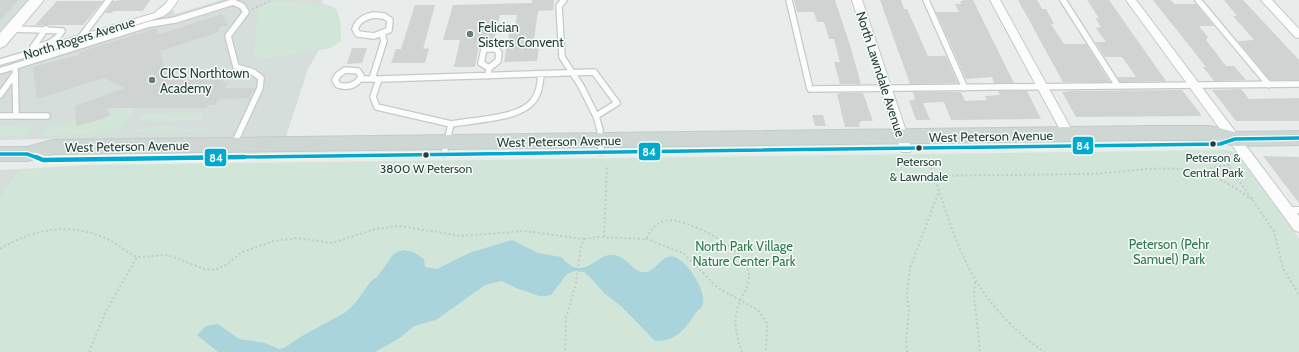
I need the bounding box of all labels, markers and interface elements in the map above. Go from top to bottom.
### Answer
street label: North Lawndale Avenue [853,9,909,139]
street label: North Rogers Avenue [21,13,137,63]
place label: Felician Sisters Convent [478,19,564,50]
marker: Felician Sisters Convent [465,29,475,39]
place label: CICS Northtown Academy [160,65,250,96]
marker: CICS Northtown Academy [147,75,157,85]
street label: West Peterson Avenue [929,127,1054,145]
street label: West Peterson Avenue [497,132,622,150]
line badge: 84 [1072,136,1094,155]
street label: West Peterson Avenue [65,137,190,155]
text: 84 [1076,139,1090,153]
marker: Peterson & Central Park [1208,139,1218,149]
line badge: 84 [638,142,661,161]
marker: Peterson & Lawndale [914,143,924,153]
text: 84 [642,145,656,159]
line badge: 84 [204,148,227,167]
marker: 3800 W Peterson [421,150,431,160]
place label: Peterson & Central Park [1183,150,1244,180]
text: 84 [209,151,223,165]
place label: Peterson & Lawndale [890,154,948,184]
place label: 3800 W Peterson [380,161,472,176]
park label: Peterson (Pehr Samuel) Park [1129,236,1210,267]
park label: North Park Village Nature Center Park [693,238,796,269]

